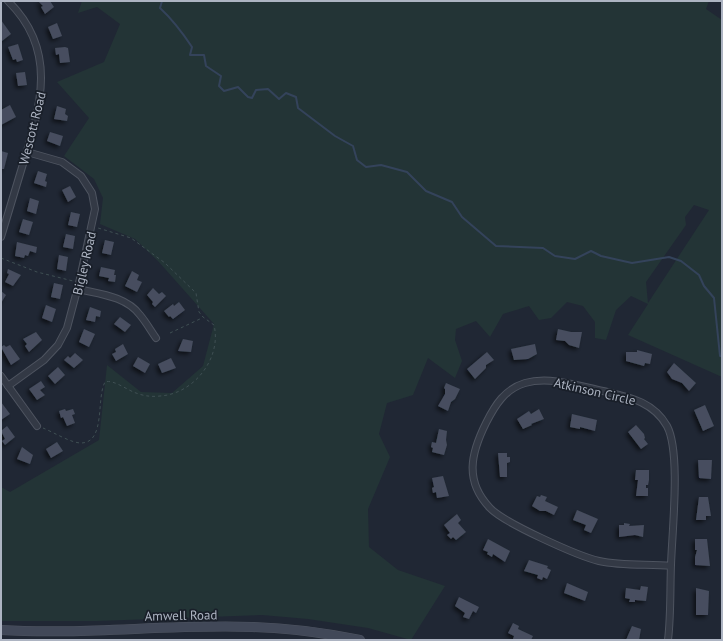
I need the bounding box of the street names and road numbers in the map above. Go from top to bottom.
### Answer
street label: Wescott Road [15,90,50,166]
street label: Bigley Road [69,230,100,297]
street label: Atkinson Circle [552,374,637,409]
street label: Amwell Road [144,606,218,625]

